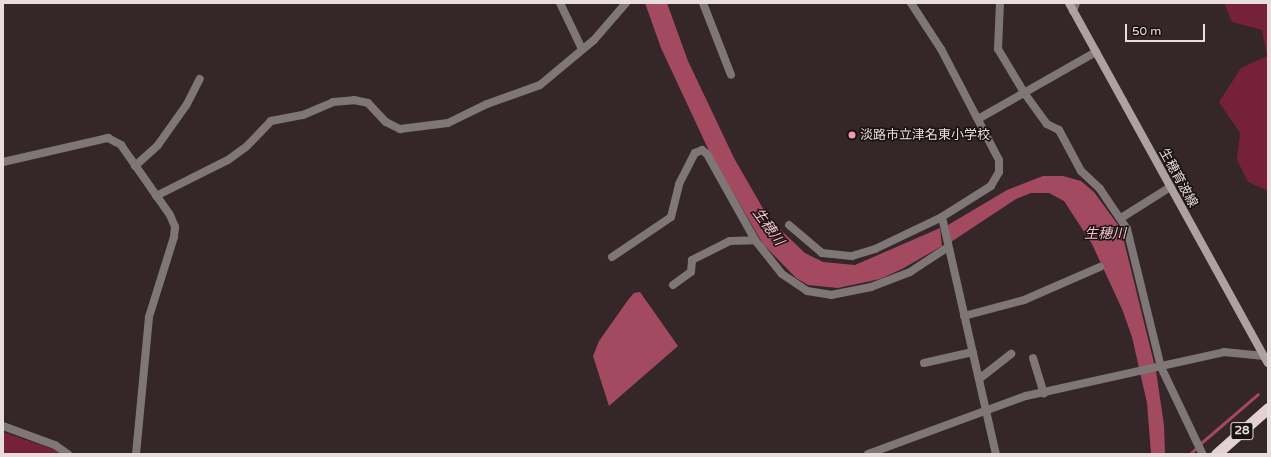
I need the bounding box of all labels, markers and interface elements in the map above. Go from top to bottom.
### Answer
scale bar [1127,16,1207,42]
text: 50 m [1132,24,1161,38]
place label: 淡路市立津名東小学校 [860,127,990,143]
marker: 淡路市立津名東小学校 [847,130,857,140]
street label: 生穂育波線 [1155,146,1201,210]
water label: 生穂川 [749,205,787,249]
water label: 生穂川 [1084,226,1126,242]
road number: 28 [1230,421,1254,441]

